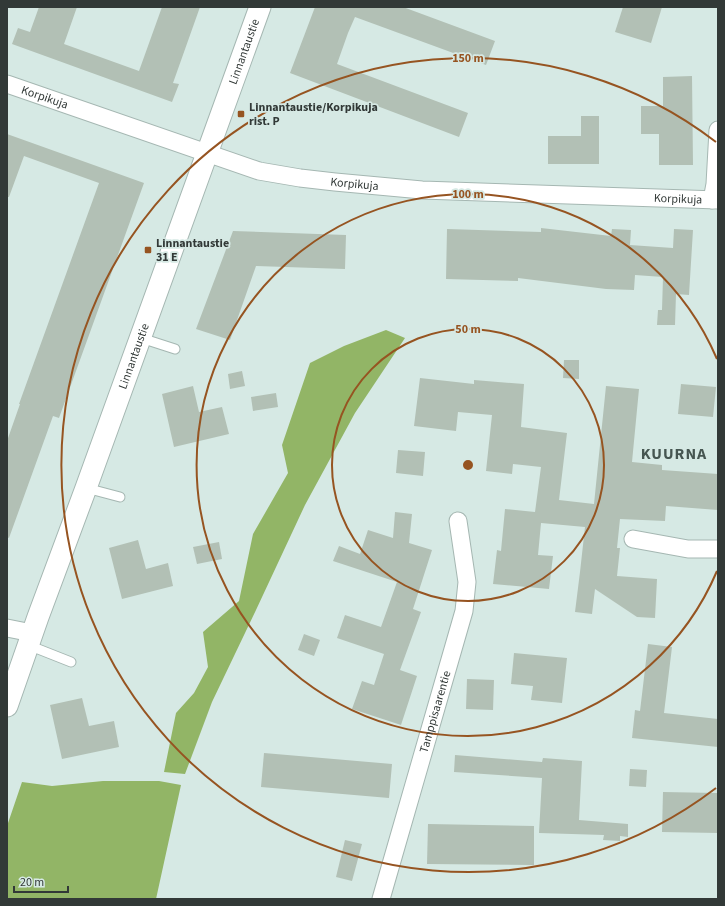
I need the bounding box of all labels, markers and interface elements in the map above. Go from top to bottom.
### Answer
street label: Linnantaustie [225,16,264,87]
text: 150 m [452,50,484,67]
street label: Korpikuja [19,82,70,113]
place label: Linnantaustie/Korpikuja rist. P [249,99,378,130]
marker: Linnantaustie/Korpikuja rist. P [236,109,246,119]
street label: Korpikuja [329,174,379,195]
text: 100 m [452,186,484,203]
street label: Korpikuja [654,190,703,208]
place label: Linnantaustie 31 E [156,235,229,266]
marker: Linnantaustie 31 E [143,245,153,255]
street label: Linnantaustie [114,321,154,392]
text: 50 m [455,321,481,338]
district label: KUURNA [641,443,707,465]
centre of rings [461,458,475,472]
street label: Tamppisaarentie [416,669,455,755]
scale bar [14,868,68,894]
text: 20 m [20,874,44,891]

